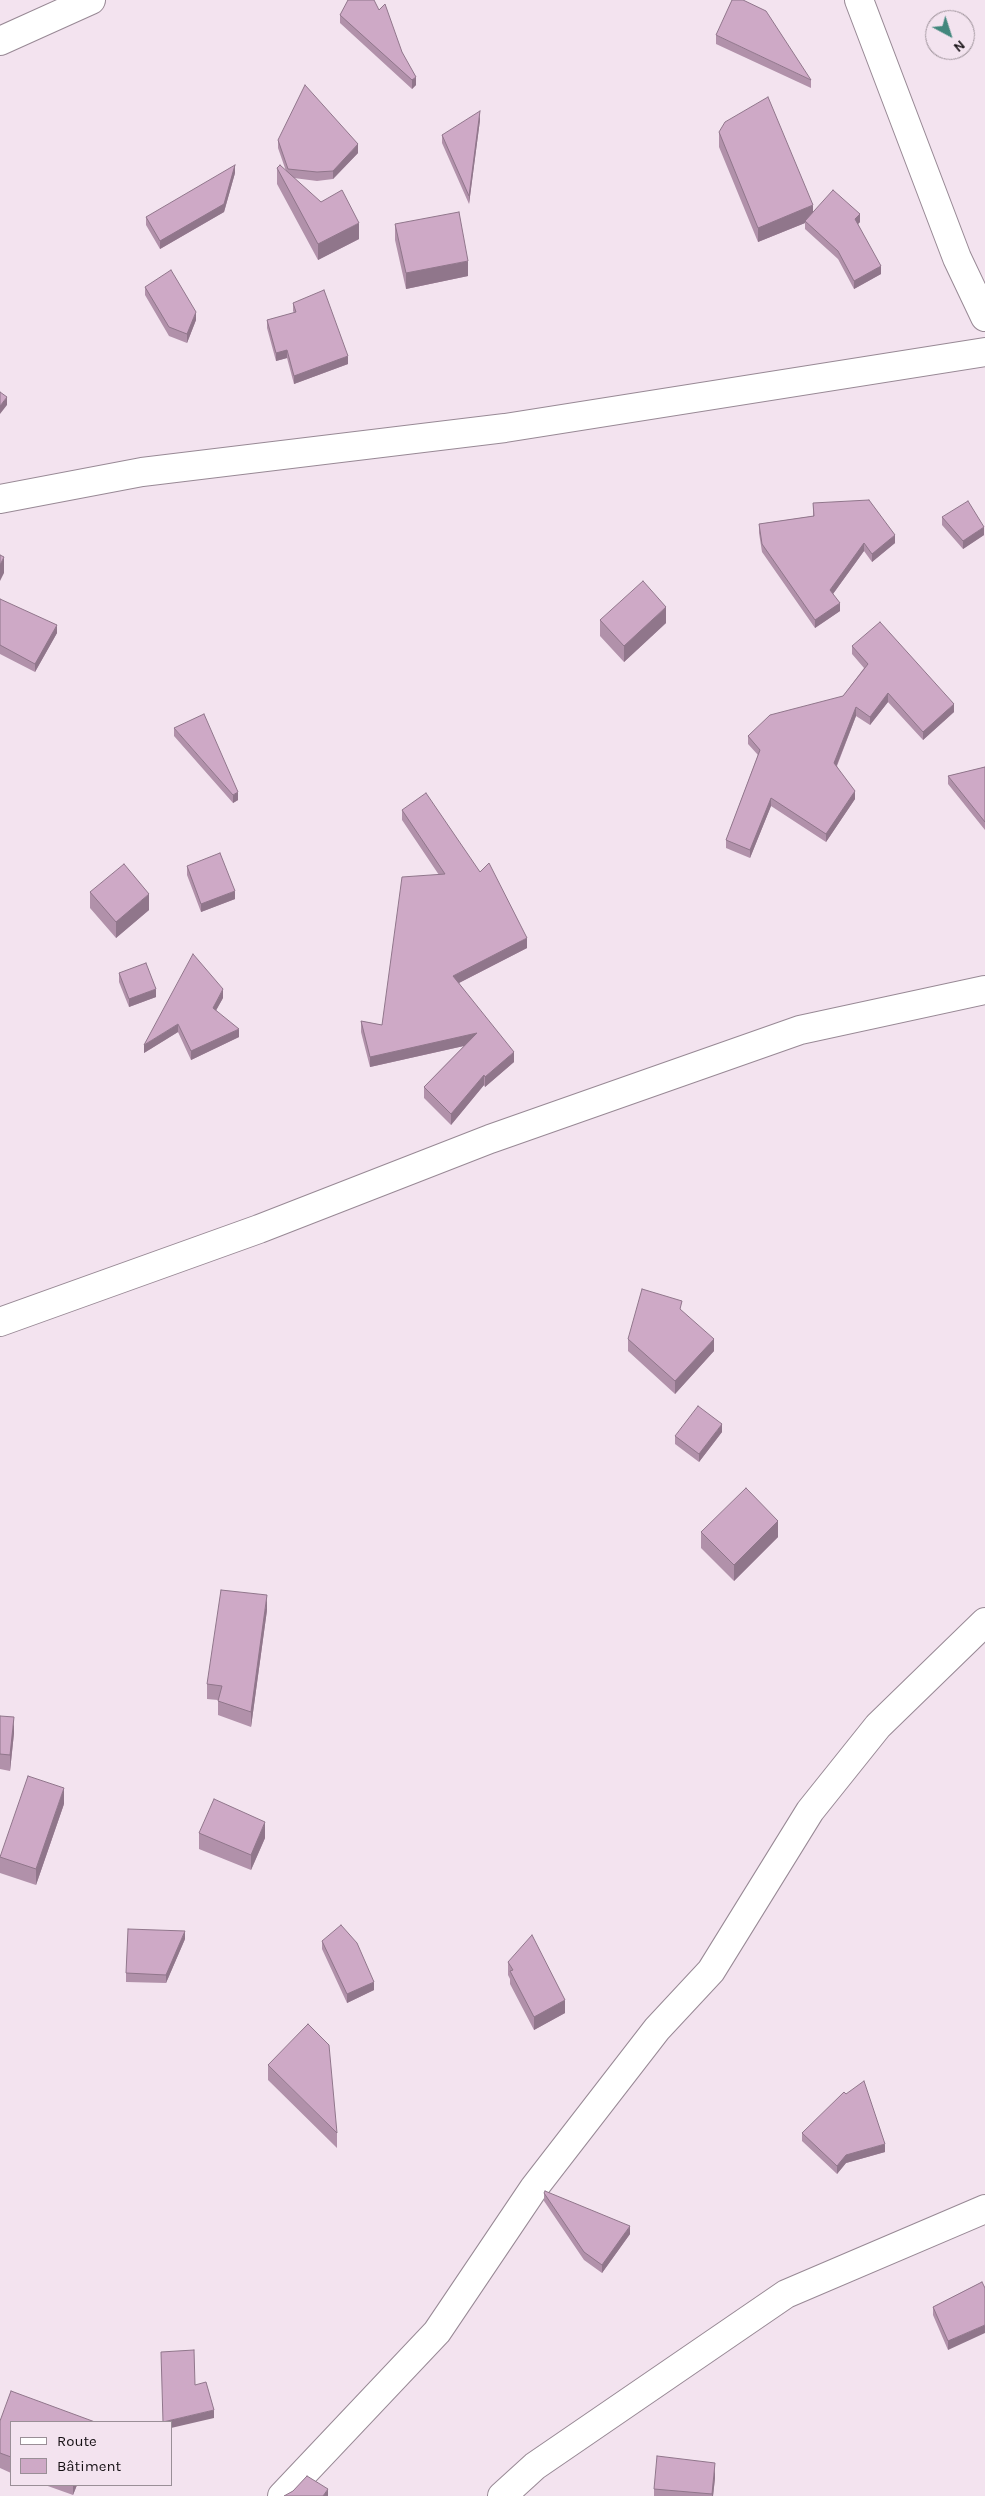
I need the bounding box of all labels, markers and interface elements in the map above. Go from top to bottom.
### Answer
north arrow [925,10,975,60]
text: N [950,36,969,56]
legend [10,2421,172,2486]
text: Route [57,2432,97,2450]
text: Bâtiment [57,2457,121,2475]

